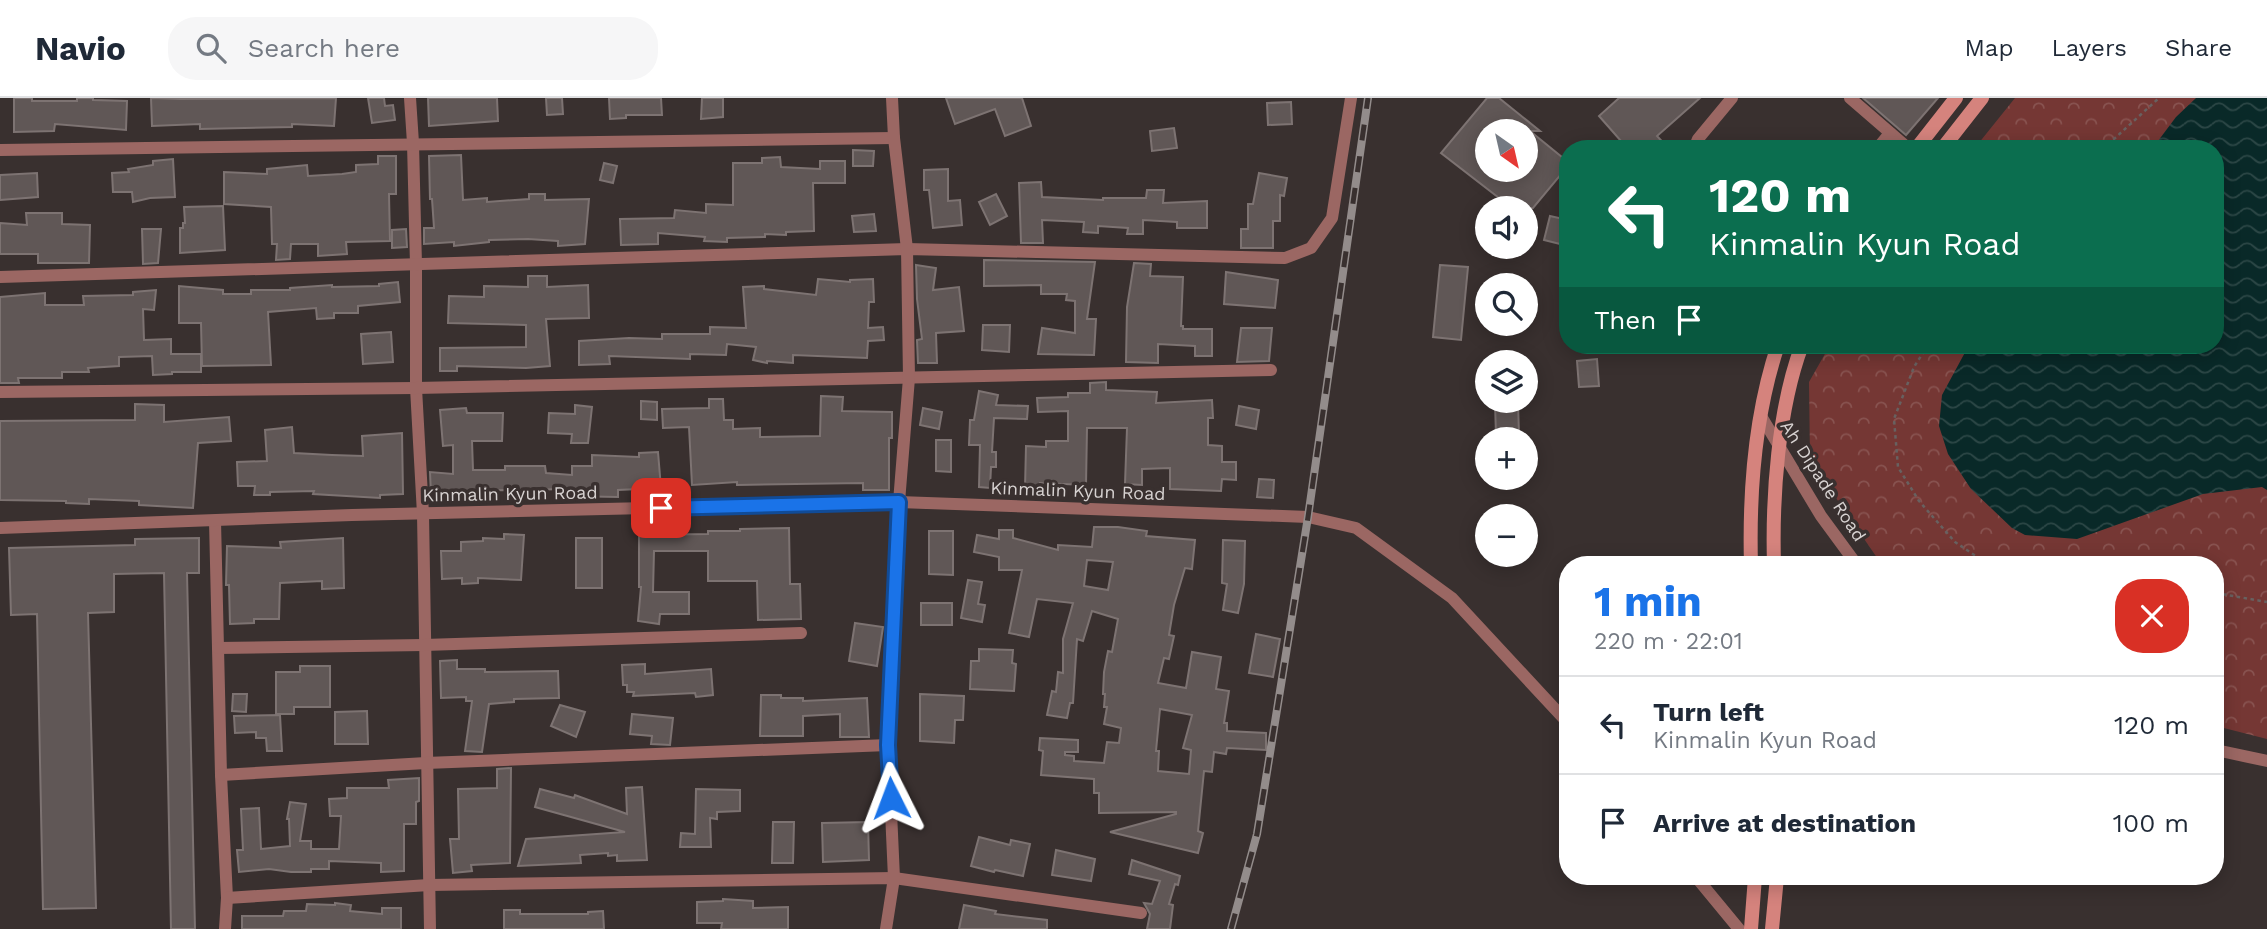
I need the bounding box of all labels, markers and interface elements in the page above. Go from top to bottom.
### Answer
search box [168,17,658,80]
text: Navio [35,29,126,68]
icon: search [192,29,230,67]
text: Search here [248,33,400,63]
text: Map [1965,34,2013,62]
text: Layers [2051,34,2127,62]
text: Share [2165,34,2232,62]
north arrow [1475,119,1538,182]
map controls [1475,119,1538,567]
text: 120 m [1709,166,1851,224]
icon: left [1594,168,1685,259]
button: sound [1475,196,1538,259]
text: Kinmalin Kyun Road [1709,225,2021,263]
button: search [1475,273,1538,336]
icon: arrive [1670,301,1708,339]
text: Then [1594,305,1656,335]
button: layers [1475,350,1538,413]
street label: Ah Dipade Road [1776,416,1870,545]
button: + [1475,427,1538,490]
street label: Kinmalin Kyun Road [990,477,1166,504]
pin [631,478,691,538]
street label: Kinmalin Kyun Road [422,481,598,506]
icon: arrive [642,489,680,527]
button: − [1475,504,1538,567]
text: 1 min [1594,577,1702,626]
button: close [2115,579,2189,653]
text: 220 m · 22:01 [1594,628,1743,655]
text: Turn left [1653,697,1764,727]
icon: left [1594,706,1632,744]
text: 120 m [2114,710,2189,740]
text: Kinmalin Kyun Road [1653,727,1877,754]
position arrow [854,761,928,835]
icon: arrive [1594,804,1632,842]
text: Arrive at destination [1653,808,1916,838]
text: 100 m [2113,808,2189,838]

